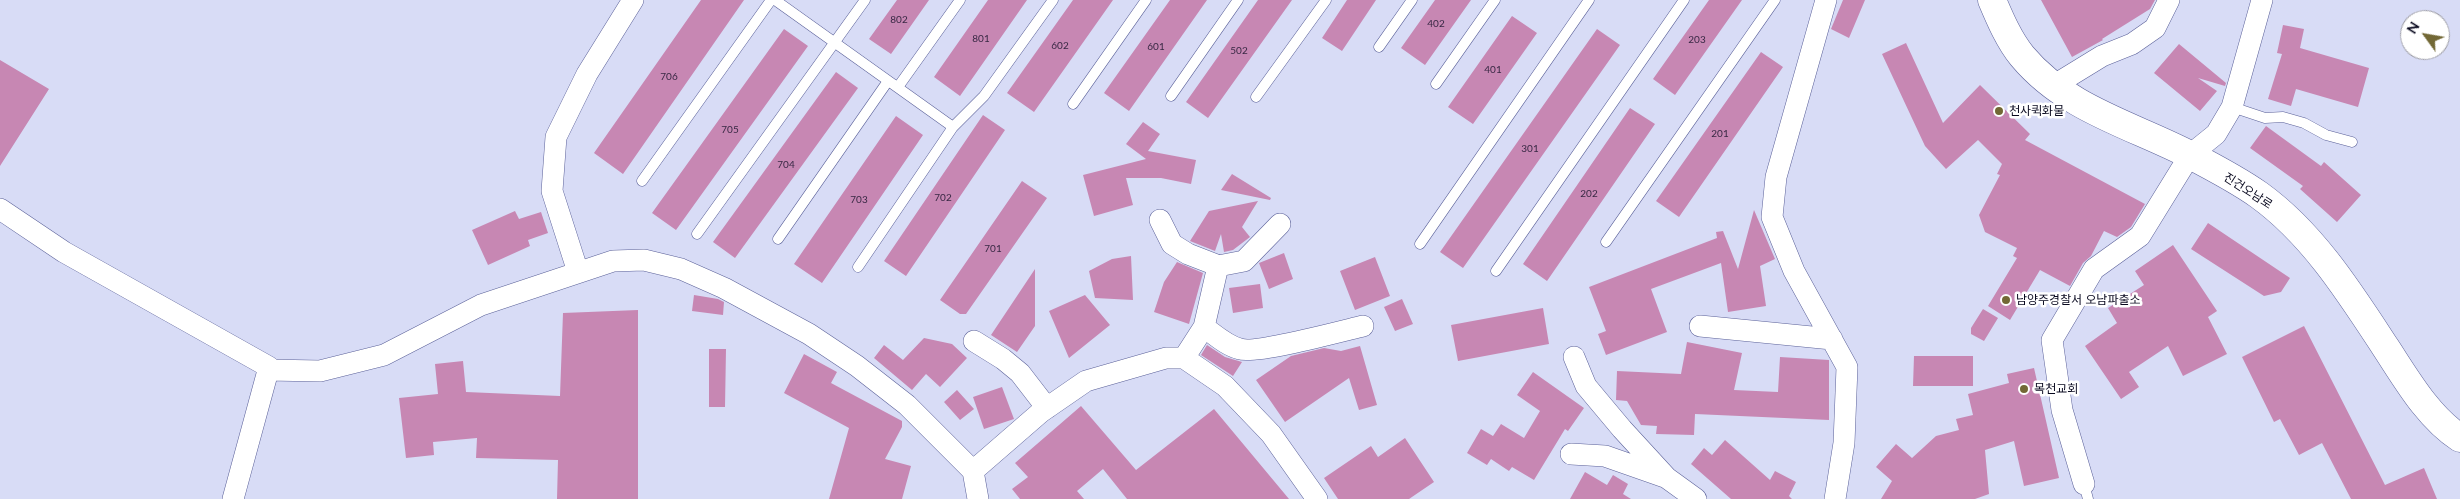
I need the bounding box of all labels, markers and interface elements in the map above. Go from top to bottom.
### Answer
north arrow [2400,10,2450,60]
house number: 802 [890,14,908,26]
house number: 402 [1427,18,1445,30]
text: N [2403,18,2423,36]
house number: 801 [972,33,990,45]
house number: 203 [1688,34,1706,46]
house number: 602 [1051,40,1069,52]
house number: 601 [1147,41,1165,53]
house number: 502 [1230,45,1248,57]
house number: 401 [1484,64,1502,76]
house number: 706 [660,71,678,83]
place label: 천사퀵화물 [2009,104,2064,118]
marker: 천사퀵화물 [1993,105,2005,117]
house number: 705 [721,124,739,136]
house number: 201 [1711,128,1729,140]
house number: 301 [1521,143,1539,155]
house number: 704 [777,159,795,171]
street label: 진건오남로 [2221,170,2275,212]
house number: 202 [1580,188,1598,200]
house number: 702 [934,192,952,204]
house number: 703 [850,194,868,206]
house number: 701 [984,243,1002,255]
place label: 남양주경찰서 오남파출소 [2016,293,2141,307]
marker: 남양주경찰서 오남파출소 [2000,294,2012,306]
place label: 목천교회 [2034,382,2078,396]
marker: 목천교회 [2018,383,2030,395]

